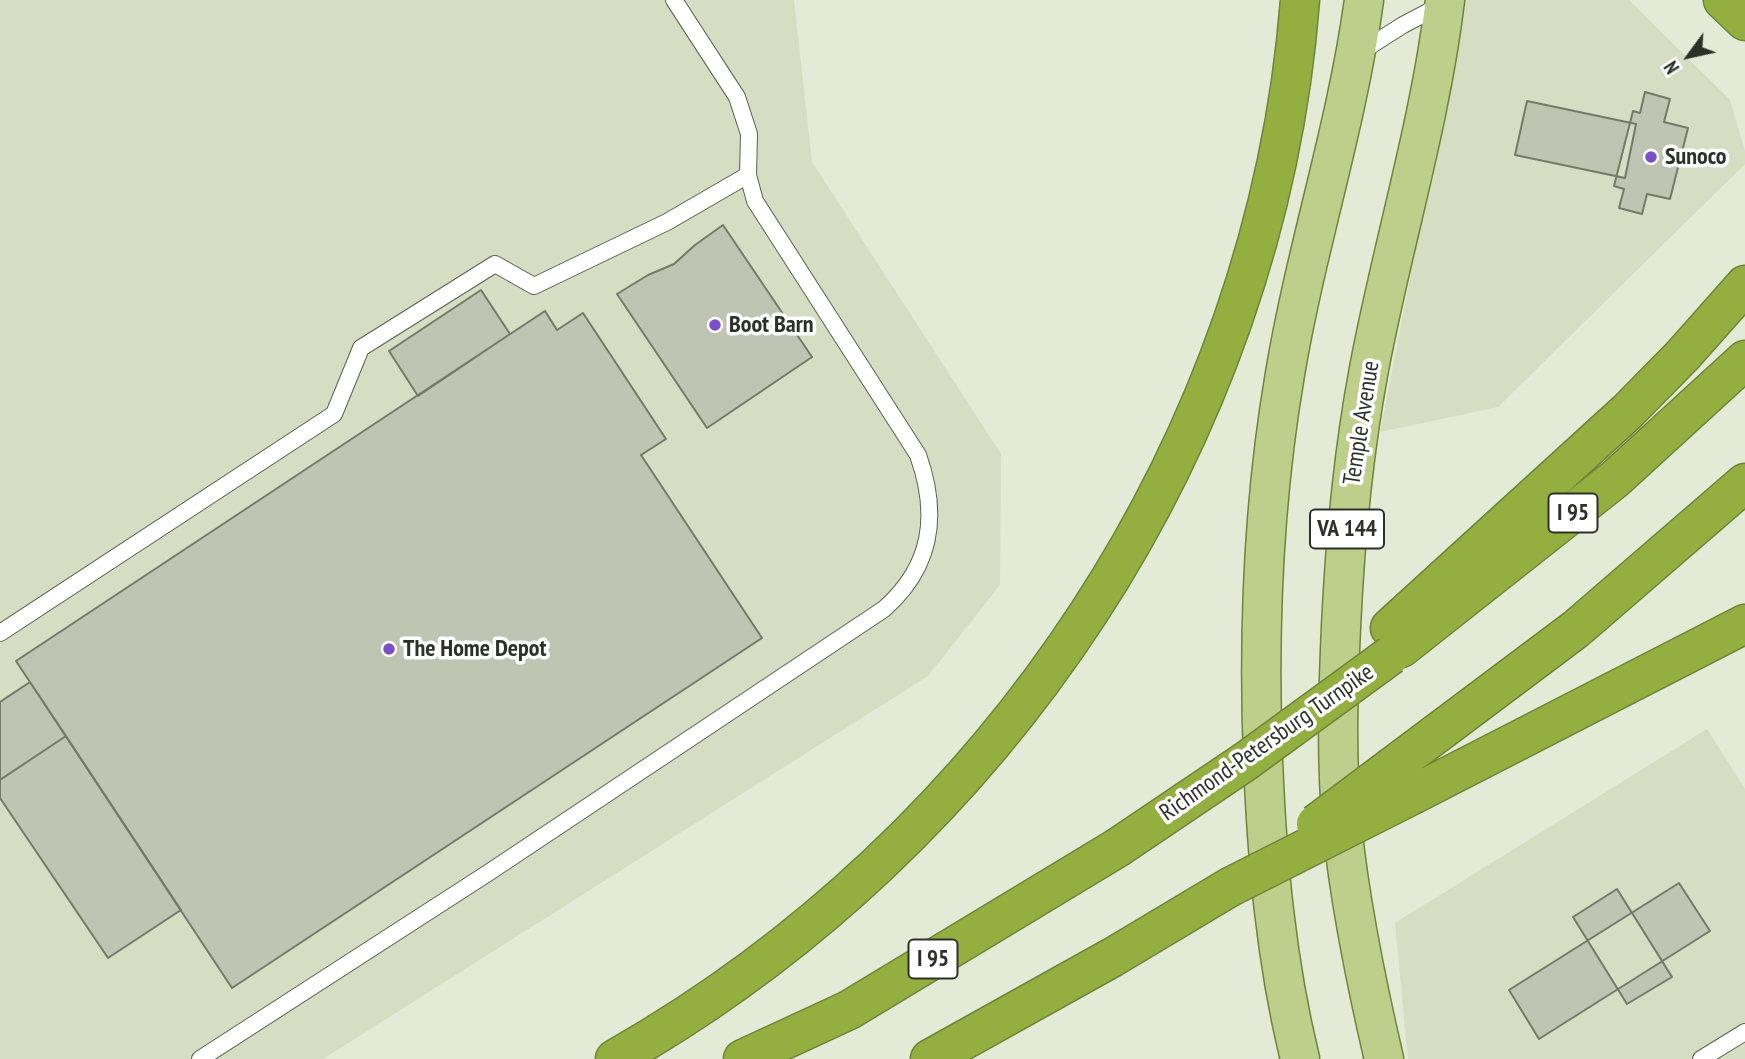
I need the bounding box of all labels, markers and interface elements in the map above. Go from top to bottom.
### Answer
north arrow [1654,21,1724,91]
text: N [1659,57,1684,78]
place label: Sunoco [1665,143,1726,171]
marker: Sunoco [1643,149,1659,165]
place label: Boot Barn [729,311,814,339]
marker: Boot Barn [707,317,723,333]
street label: Temple Avenue [1338,359,1386,487]
road number: I 95 [1548,494,1598,533]
road number: VA 144 [1310,509,1384,548]
place label: The Home Depot [403,635,546,663]
marker: The Home Depot [381,641,397,657]
street label: Richmond-Petersburg Turnpike [1155,658,1379,828]
road number: I 95 [908,940,958,978]

